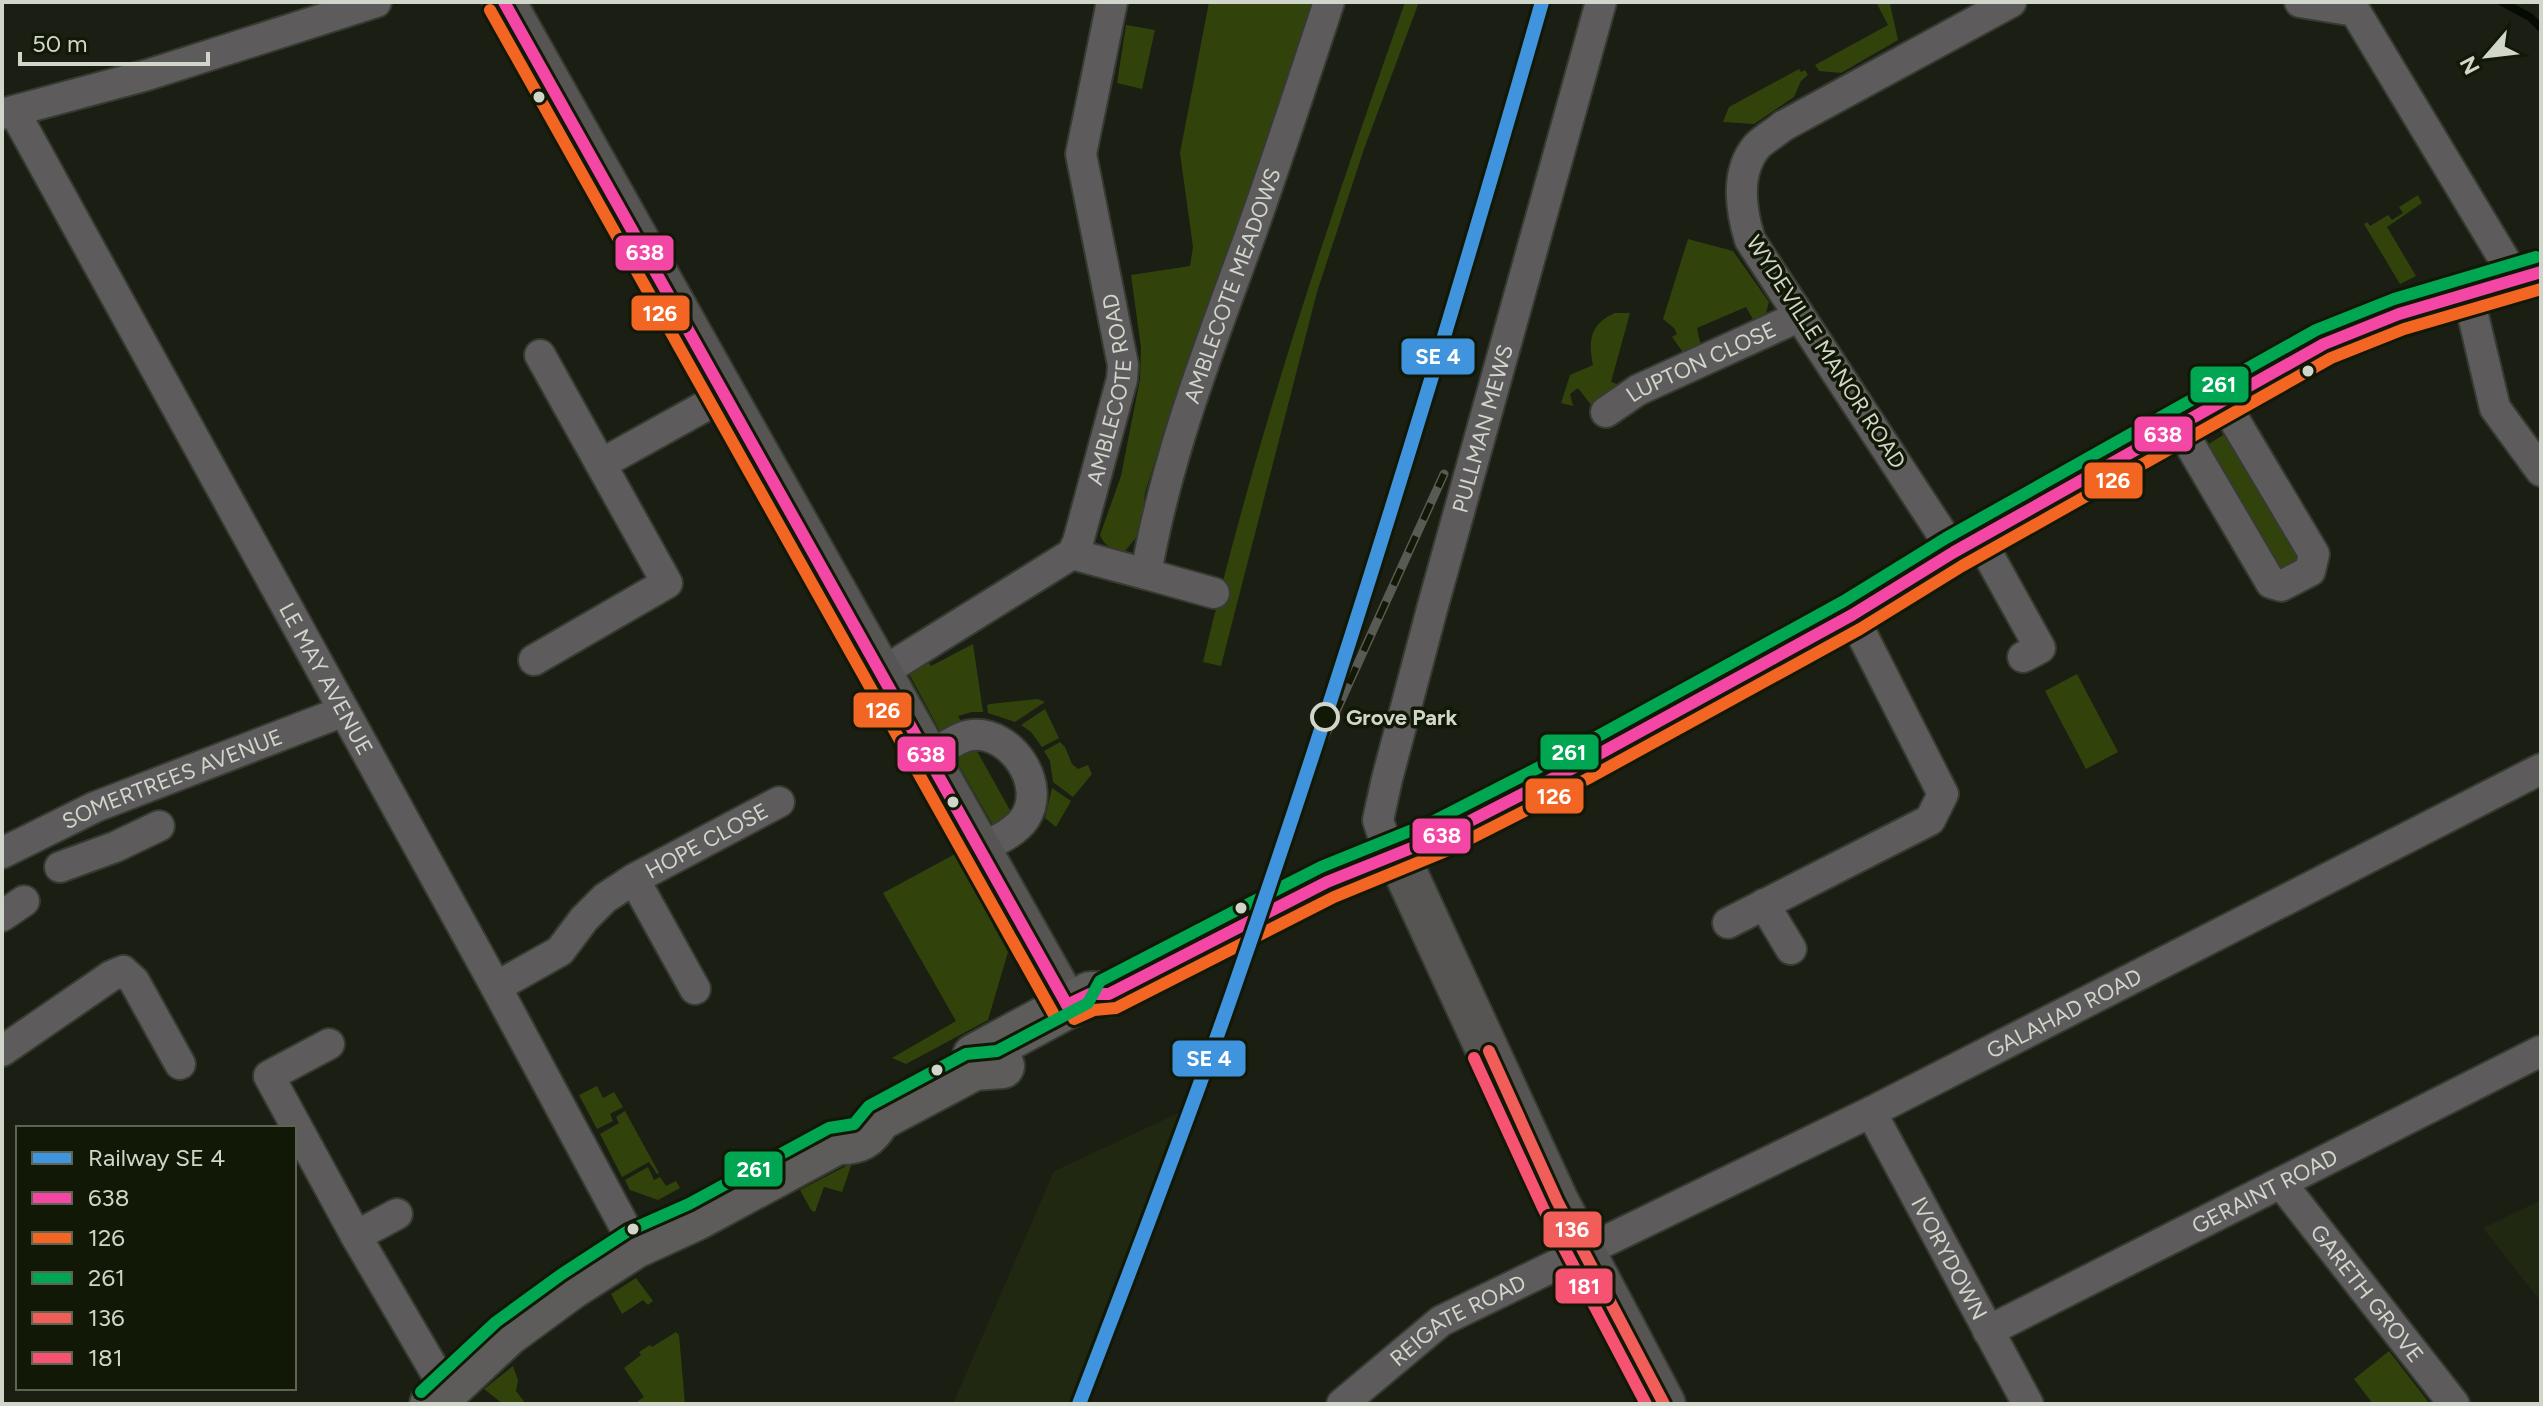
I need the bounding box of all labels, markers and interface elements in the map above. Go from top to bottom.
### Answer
scale bar [20,16,208,66]
north arrow [2447,16,2527,96]
text: 50 m [32,29,88,58]
text: N [2454,51,2486,79]
unlabelled marker [531,89,547,105]
street label: AMBLECOTE MEADOWS [1178,164,1286,407]
street label: WYDEVILLE MANOR ROAD [1740,230,1912,474]
line badge: 638 [614,234,675,272]
text: 638 [626,239,664,266]
street label: AMBLECOTE ROAD [1081,291,1137,488]
line badge: 126 [630,294,691,332]
text: 126 [643,300,678,327]
street label: LUPTON CLOSE [1621,315,1780,408]
line badge: SE 4 [1400,337,1476,376]
street label: PULLMAN MEWS [1446,341,1519,516]
text: SE 4 [1415,343,1461,370]
unlabelled marker [2300,363,2316,379]
line badge: 261 [2189,365,2250,404]
text: 261 [2202,371,2236,398]
line badge: 638 [2133,415,2194,453]
text: 638 [2144,421,2182,448]
line badge: 126 [2083,461,2144,500]
text: 126 [2096,467,2131,494]
street label: LE MAY AVENUE [274,598,379,760]
line badge: 126 [852,691,913,729]
text: 126 [866,697,901,724]
marker: Grove Park [1311,703,1339,731]
place label: Grove Park [1346,704,1457,731]
street label: SOMERTREES AVENUE [58,723,286,835]
line badge: 261 [1539,733,1600,771]
line badge: 638 [896,735,957,773]
text: 261 [1552,739,1586,766]
text: 638 [907,741,945,768]
line badge: 126 [1524,777,1585,815]
text: 126 [1537,783,1572,810]
unlabelled marker [945,794,961,810]
street label: HOPE CLOSE [640,797,773,884]
line badge: 638 [1411,817,1472,855]
text: 638 [1423,822,1461,849]
unlabelled marker [1233,900,1249,916]
street label: GALAHAD ROAD [1982,962,2146,1064]
line badge: SE 4 [1171,1039,1247,1078]
text: SE 4 [1186,1045,1232,1072]
unlabelled marker [929,1062,945,1078]
legend [16,1126,296,1390]
text: Railway SE 4 [88,1143,225,1172]
street label: GERAINT ROAD [2187,1143,2342,1239]
line badge: 261 [723,1150,784,1188]
text: 261 [737,1156,771,1183]
text: 638 [88,1183,129,1212]
street label: IVORYDOWN [1906,1192,1994,1324]
line badge: 136 [1542,1210,1603,1249]
text: 136 [1555,1216,1589,1243]
street label: GARETH GROVE [2305,1219,2430,1368]
unlabelled marker [625,1221,641,1237]
text: 126 [88,1223,125,1252]
text: 261 [88,1263,125,1292]
line badge: 181 [1554,1267,1614,1305]
street label: REIGATE ROAD [1384,1268,1530,1372]
text: 181 [1568,1273,1600,1300]
text: 136 [88,1303,125,1332]
text: 181 [88,1343,123,1372]

